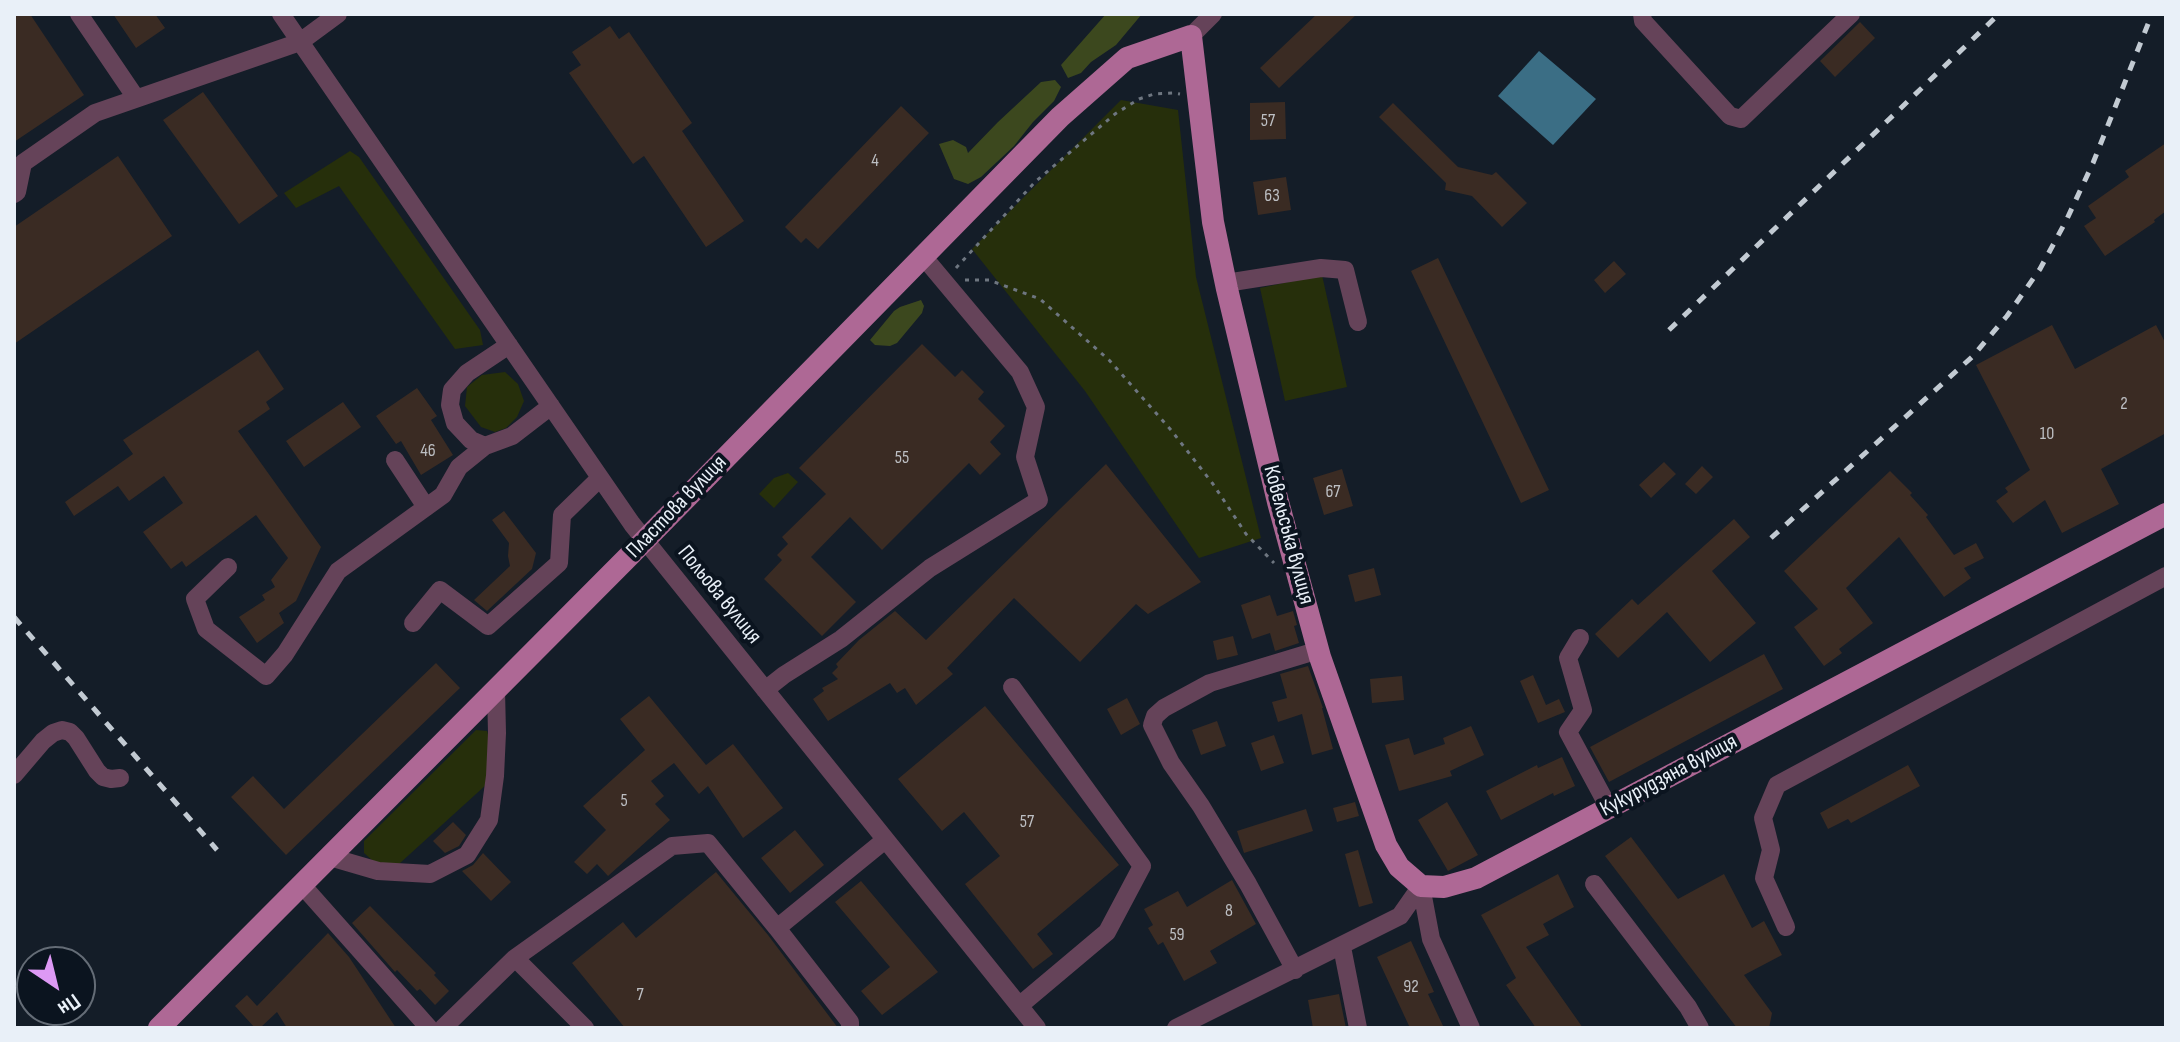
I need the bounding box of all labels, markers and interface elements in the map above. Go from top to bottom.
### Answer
house number: 57 [1261,110,1275,132]
house number: 4 [871,150,879,172]
house number: 63 [1264,185,1280,207]
house number: 2 [2120,393,2128,415]
house number: 10 [2040,423,2054,445]
house number: 46 [420,440,436,462]
house number: 55 [895,447,909,469]
street label: Пластова вулиця [621,450,733,564]
street label: Ковельська вулиця [1257,463,1319,607]
house number: 67 [1325,481,1341,503]
street label: Польова вулиця [671,541,767,649]
street label: Кукурудзяна вулиця [1596,729,1742,823]
house number: 5 [620,790,628,812]
house number: 57 [1020,811,1034,833]
house number: 8 [1225,900,1233,922]
house number: 59 [1169,924,1185,946]
north arrow [16,946,96,1026]
house number: 92 [1403,976,1419,998]
house number: 7 [636,984,644,1006]
text: Пн [52,987,85,1022]

